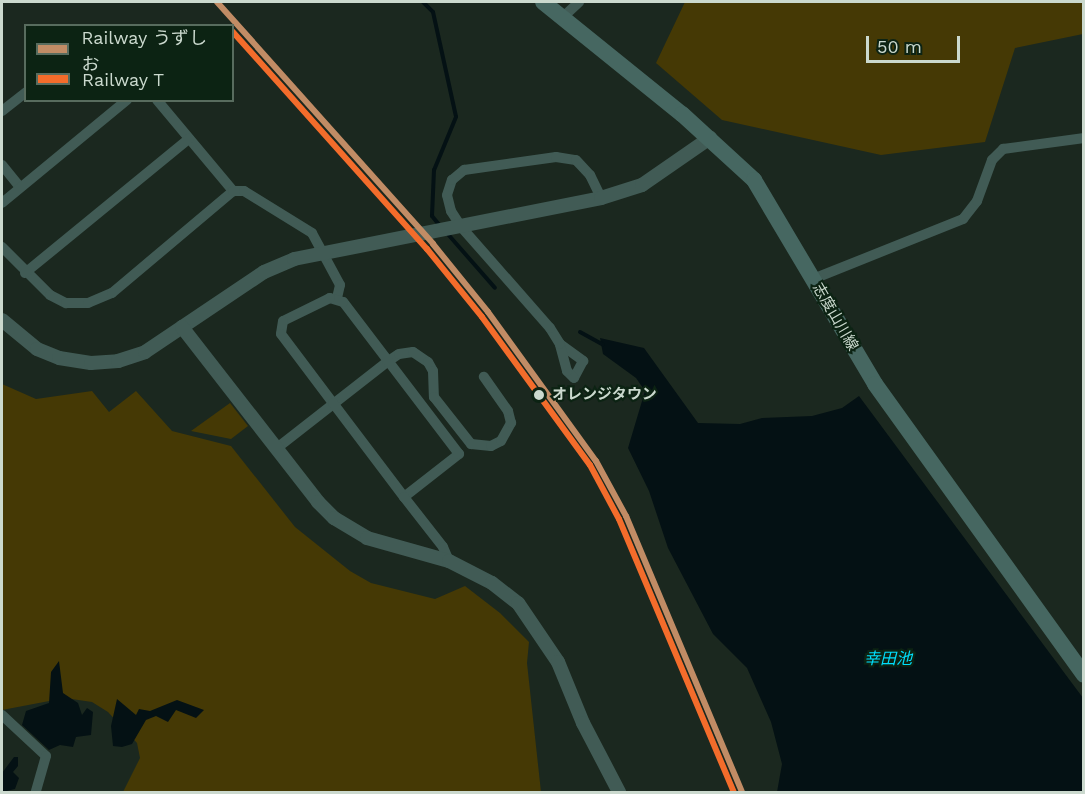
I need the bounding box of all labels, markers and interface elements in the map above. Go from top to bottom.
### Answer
legend [24,24,234,102]
scale bar [869,24,964,62]
text: Railway うずしお [81,27,207,74]
text: 50 m [877,36,922,57]
text: Railway T [82,69,164,90]
street label: 志度山川線 [808,280,862,354]
marker: オレンジタウン [530,386,548,404]
place label: オレンジタウン [552,386,657,404]
water label: 幸田池 [864,649,912,669]

